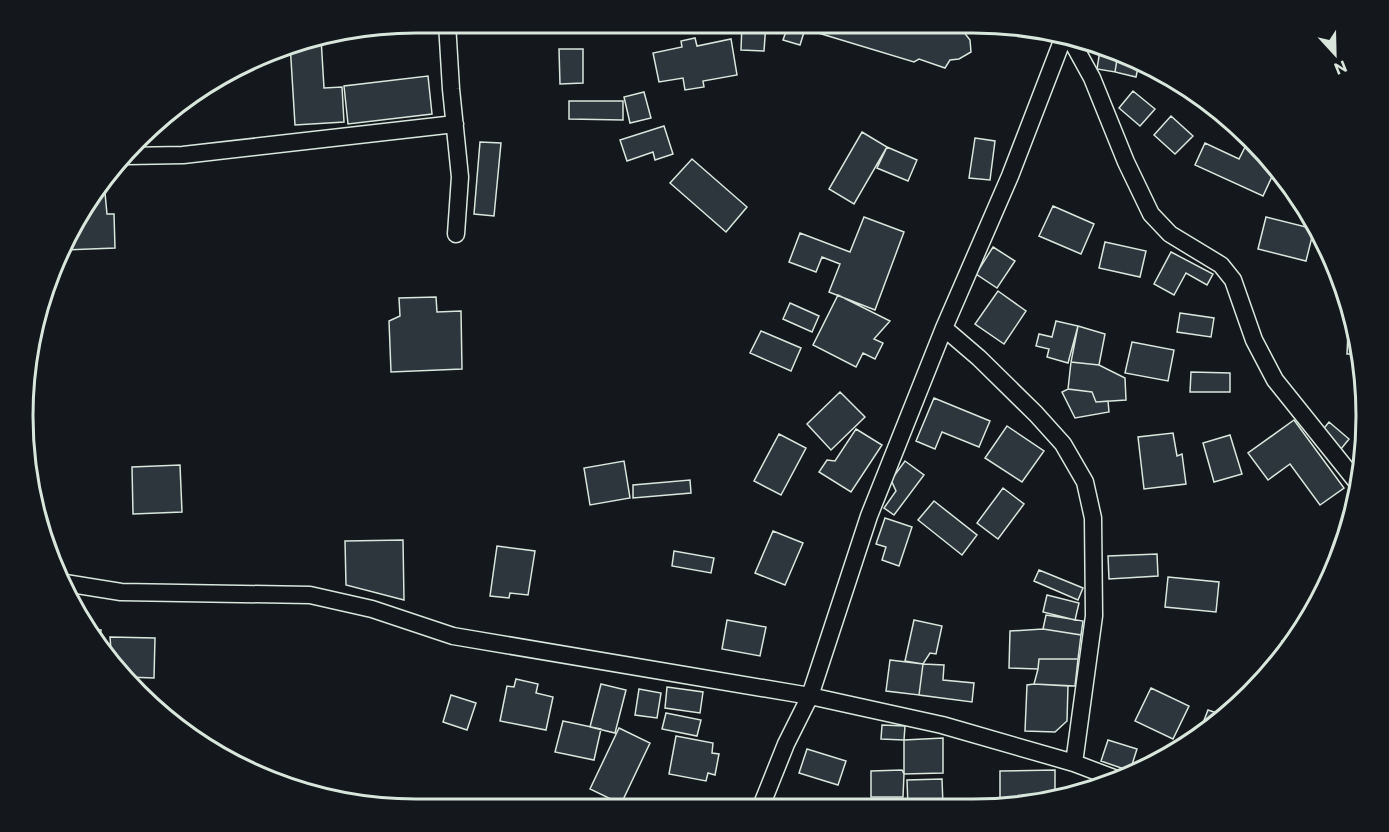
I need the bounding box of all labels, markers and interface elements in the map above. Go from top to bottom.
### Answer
north arrow [1305,24,1365,84]
text: N [1332,57,1350,79]

